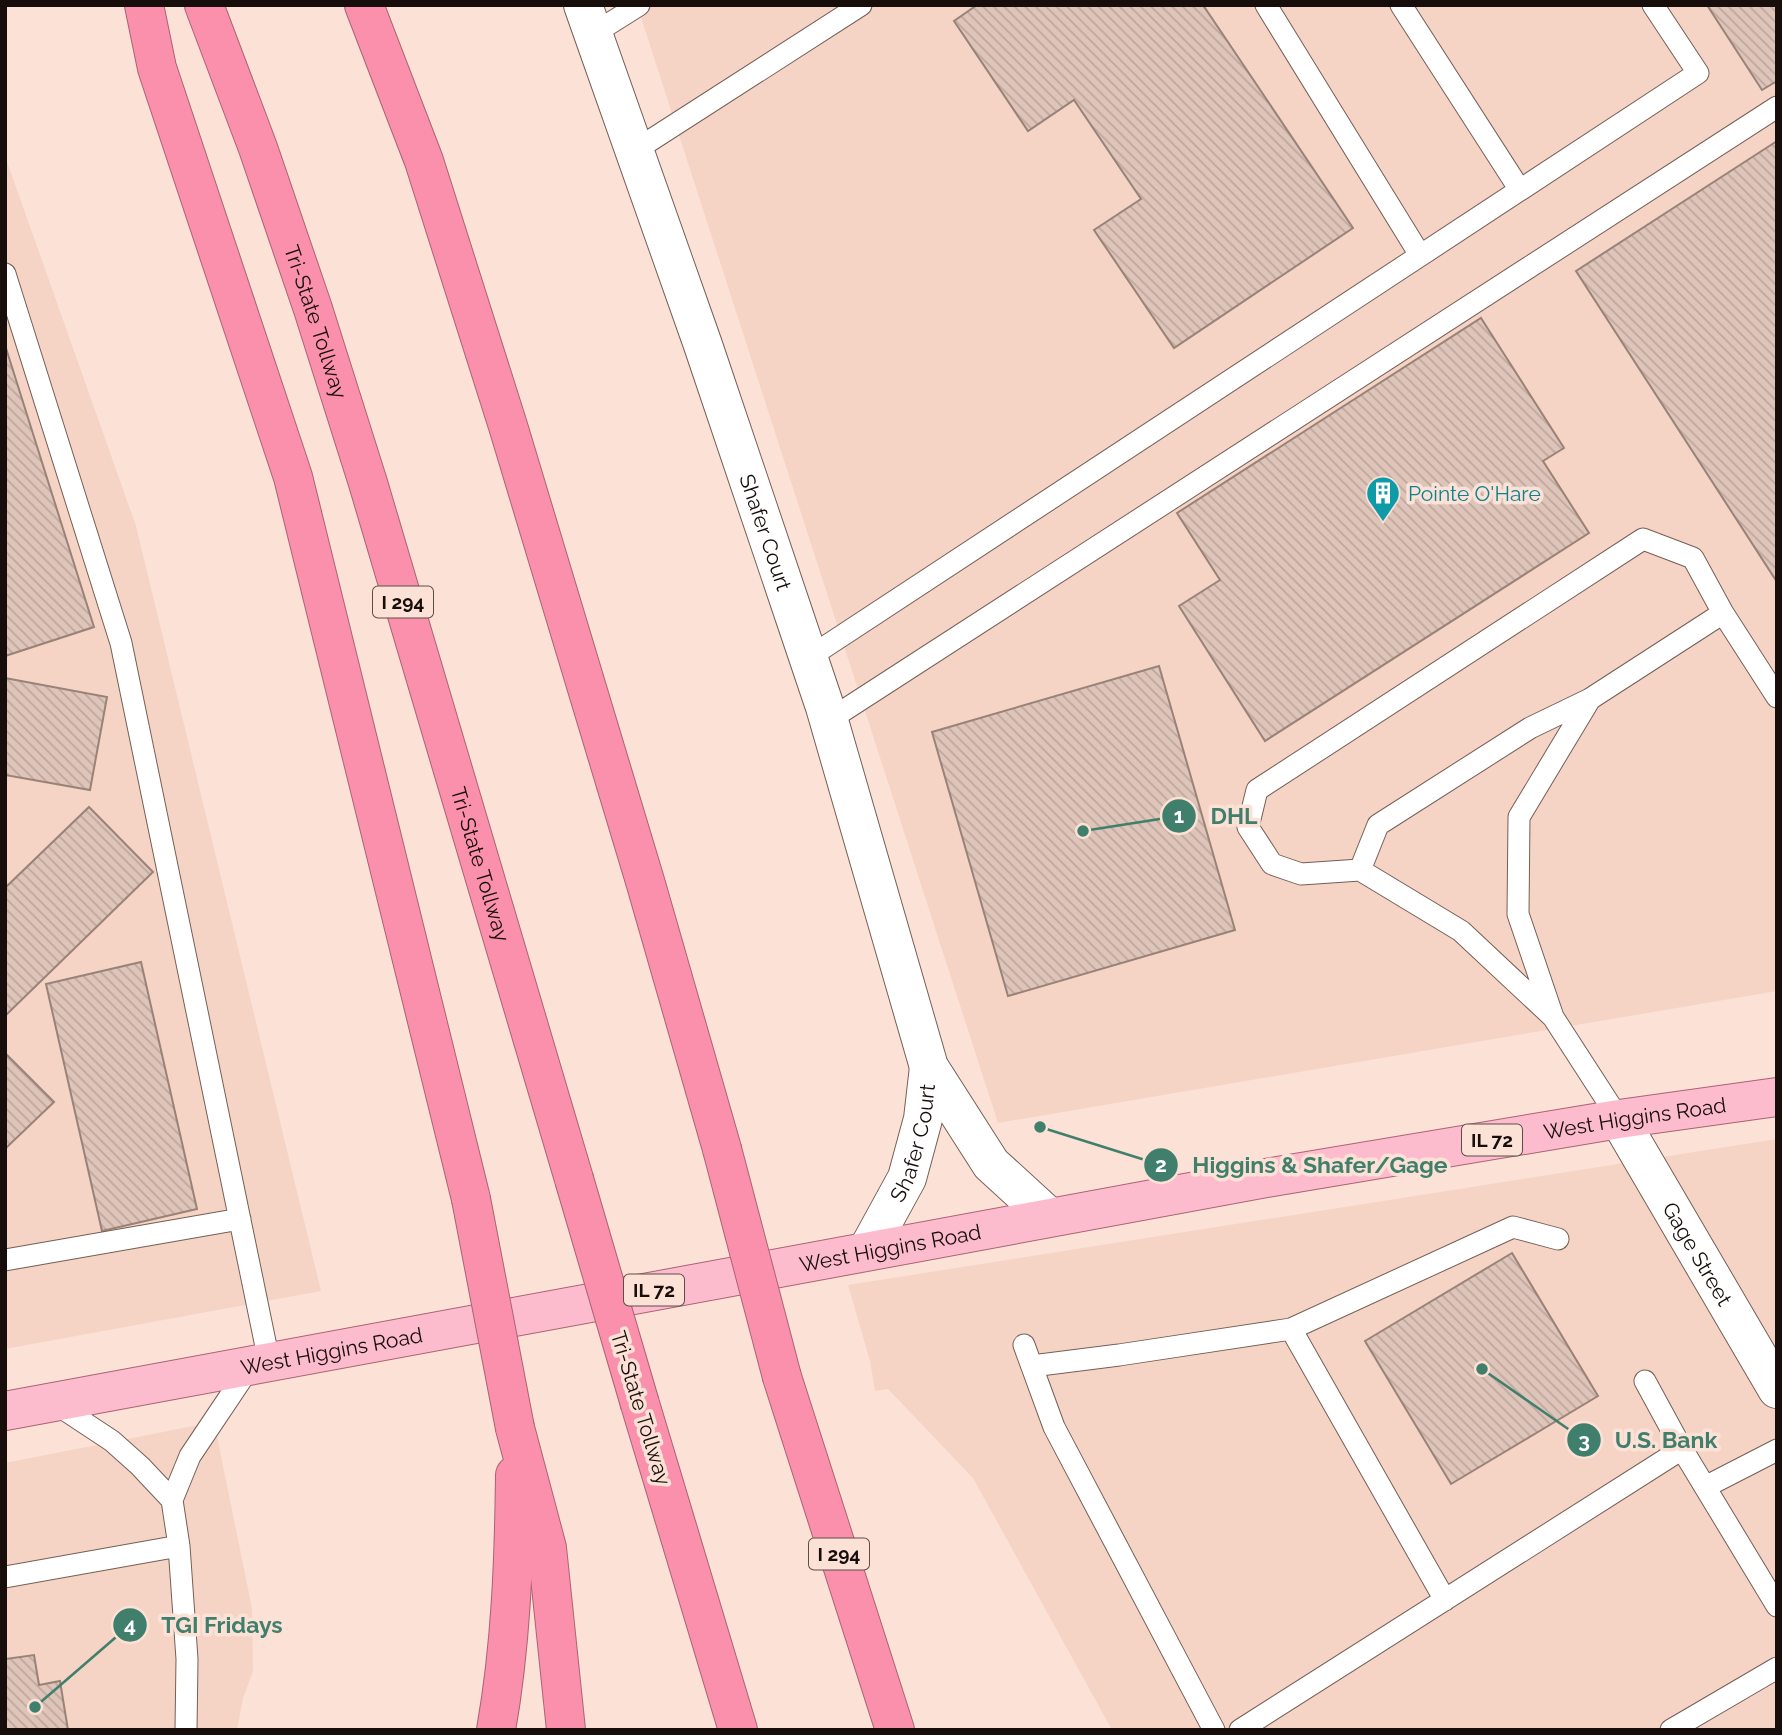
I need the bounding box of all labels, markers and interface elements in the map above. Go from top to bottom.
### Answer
street label: Tri-State Tollway [280,242,353,401]
street label: Shafer Court [735,471,797,594]
building icon: Pointe O'Hare [1364,474,1402,523]
place label: Pointe O'Hare [1408,481,1541,506]
road number: I 294 [373,586,433,618]
street label: Tri-State Tollway [446,784,516,944]
callout: DHL [1162,794,1272,838]
text: DHL [1210,802,1258,829]
text: 1 [1174,803,1184,828]
street label: Shafer Court [884,1082,939,1206]
street label: West Higgins Road [1542,1092,1728,1144]
road number: IL 72 [1462,1124,1522,1156]
callout: Higgins & Shafer/Gage [1143,1143,1462,1187]
text: Higgins & Shafer/Gage [1192,1151,1448,1178]
text: 2 [1155,1152,1167,1177]
street label: Gage Street [1658,1198,1738,1310]
street label: West Higgins Road [797,1219,983,1277]
road number: IL 72 [624,1274,684,1306]
street label: West Higgins Road [239,1322,424,1380]
street label: Tri-State Tollway [606,1328,676,1488]
callout: U.S. Bank [1566,1418,1732,1462]
text: U.S. Bank [1615,1426,1717,1453]
text: 3 [1578,1428,1590,1453]
road number: I 294 [809,1538,869,1570]
callout: TGI Fridays [112,1603,297,1647]
text: TGI Fridays [161,1611,283,1638]
text: 4 [124,1612,136,1637]

